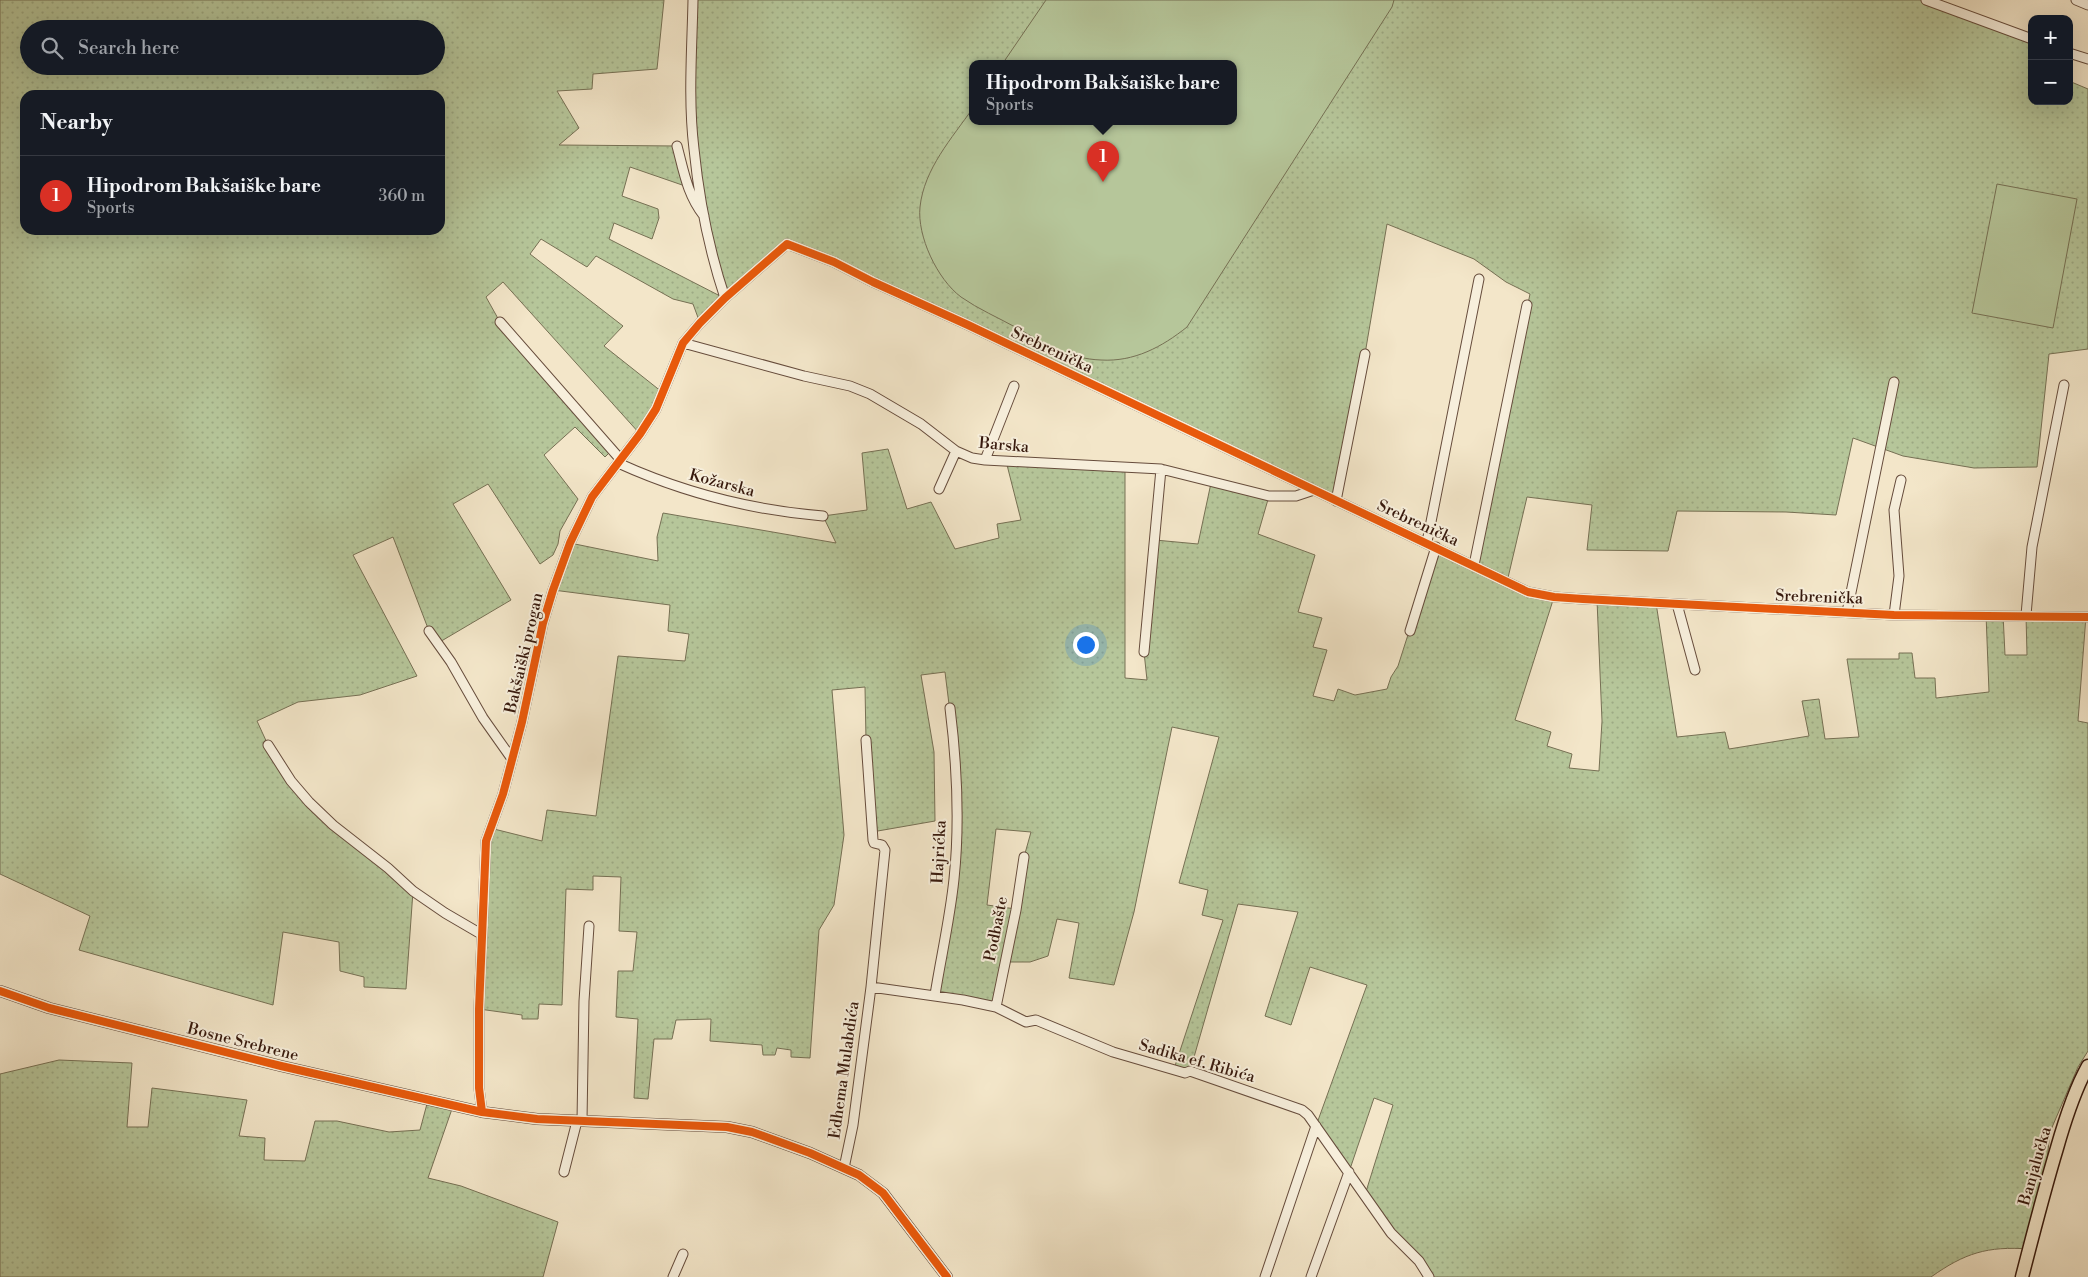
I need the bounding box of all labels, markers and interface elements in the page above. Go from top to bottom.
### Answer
map controls [2028,15,2073,105]
button: + [2028,15,2073,60]
search box [20,20,445,75]
icon: search [38,34,66,62]
text: Search here [78,36,179,60]
popup [969,60,1237,125]
button: − [2028,60,2073,105]
text: Hipodrom Bakšaiške bare [986,71,1220,95]
text: Sports [986,95,1034,115]
text: Nearby [40,110,113,136]
pin: 1 [1087,141,1119,182]
text: Hipodrom Bakšaiške bare [87,174,321,198]
text: 1 [52,186,60,206]
text: 360 m [379,186,425,206]
text: Sports [87,198,134,218]
street label: Srebrenička [1008,322,1097,378]
street label: Barska [977,433,1031,457]
street label: Kožarska [687,465,758,502]
street label: Srebrenička [1374,495,1463,551]
street label: Srebrenička [1775,585,1864,609]
street label: Bakšaiški progan [500,590,548,716]
your location [1073,632,1099,658]
street label: Hajrićka [927,819,951,884]
street label: Podbašte [980,895,1012,963]
street label: Edhema Mulabdića [824,999,864,1140]
street label: Bosne Srebrene [184,1018,301,1065]
street label: Sadika ef. Ribića [1137,1035,1258,1087]
street label: Banjalučka [2014,1123,2056,1209]

